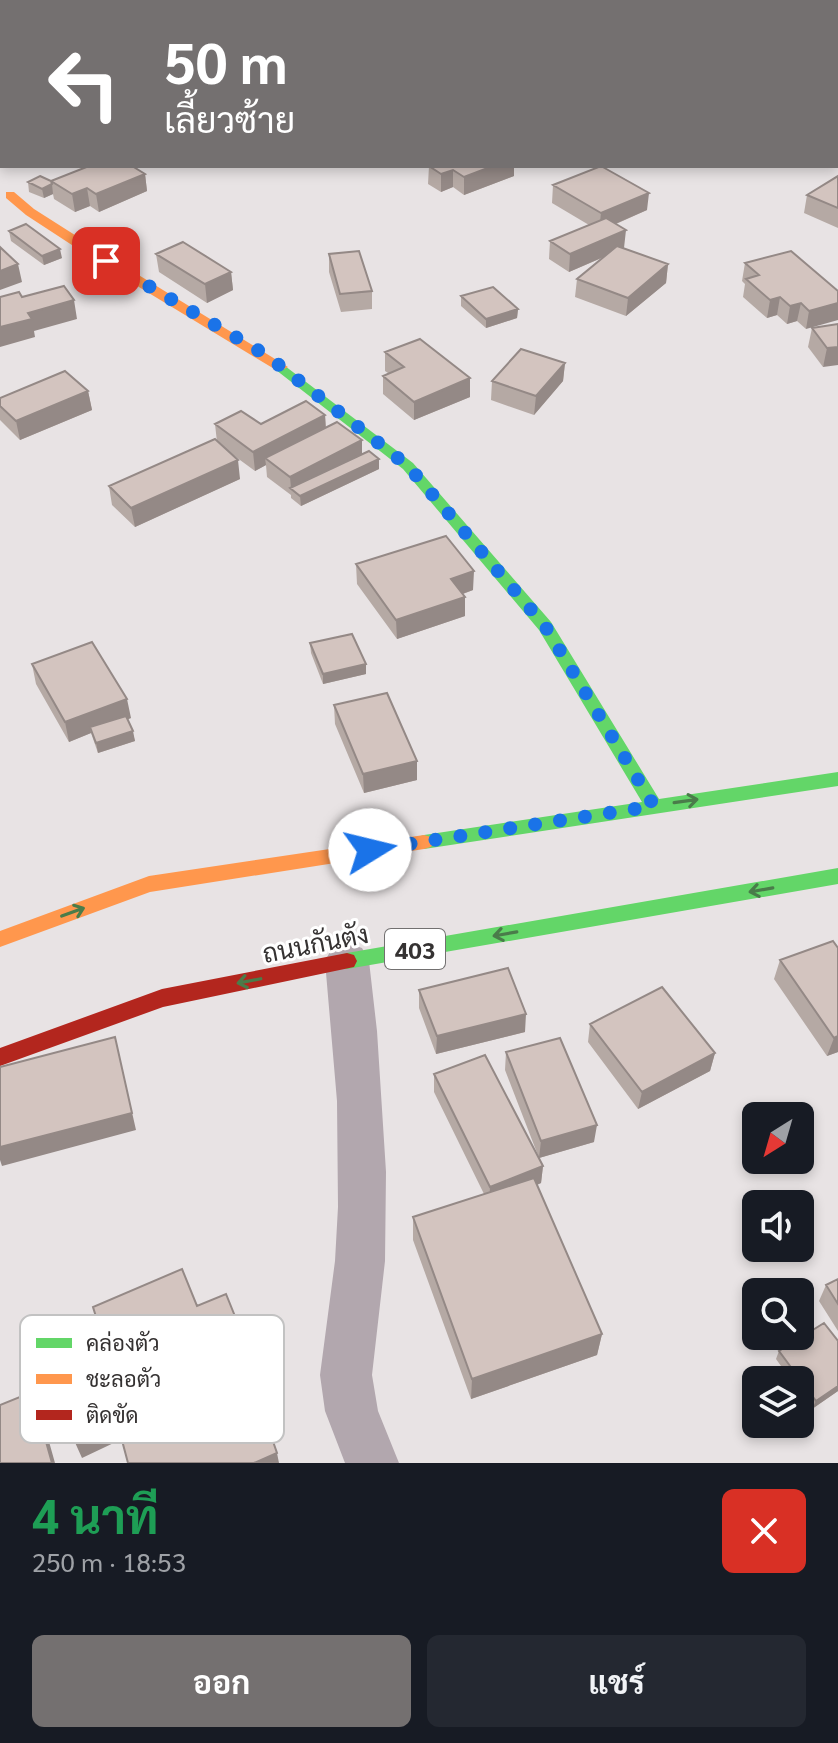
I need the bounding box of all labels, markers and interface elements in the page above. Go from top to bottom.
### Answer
text: 50 m [164,24,288,97]
icon: left [32,32,136,136]
text: เลี้ยวซ้าย [164,95,295,141]
pin [72,227,140,295]
icon: arrive [84,239,128,283]
one-way arrow [673,793,698,808]
position arrow [328,808,412,892]
one-way arrow [749,883,774,898]
one-way arrow [60,904,85,918]
street label: ถนนกันตัง [259,915,371,969]
one-way arrow [493,927,518,942]
road number: 403 [385,929,445,969]
one-way arrow [237,974,262,989]
north arrow [742,1102,814,1174]
map controls [742,1102,814,1438]
button: sound [742,1190,814,1262]
button: search [742,1278,814,1350]
legend [20,1315,284,1443]
text: คล่องตัว [86,1328,160,1356]
text: ชะลอตัว [86,1364,161,1392]
button: layers [742,1366,814,1438]
text: ติดขัด [86,1400,138,1428]
text: 4 นาที [32,1483,159,1545]
button: close [722,1489,806,1573]
text: 250 m · 18:53 [32,1544,186,1578]
button: ออก [32,1635,411,1727]
button: แชร์ [427,1635,806,1727]

